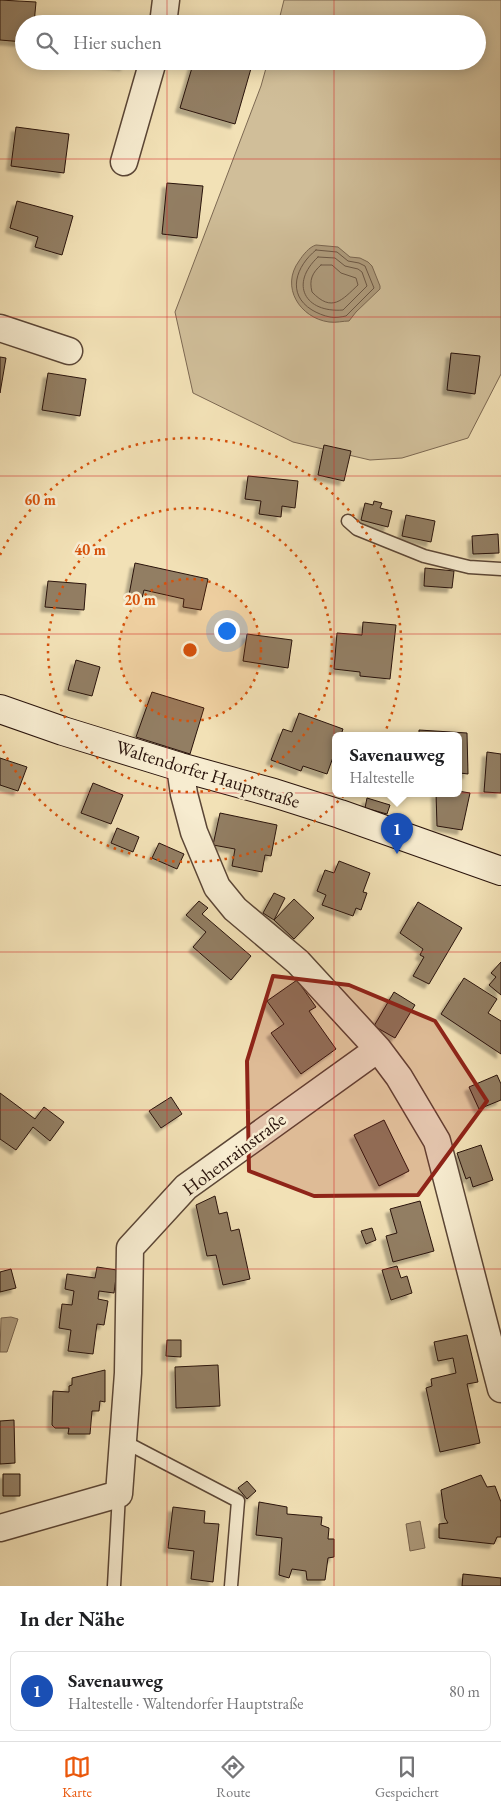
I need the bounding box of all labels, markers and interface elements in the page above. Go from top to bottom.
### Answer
search box [15,15,486,70]
icon: search [33,29,61,57]
text: Hier suchen [73,30,162,55]
text: 60 m [24,490,56,509]
text: 40 m [74,540,106,559]
text: 20 m [124,590,156,609]
your location [214,618,240,644]
centre of rings [181,641,199,659]
popup [332,732,462,797]
street label: Waltendorfer Hauptstraße [113,734,303,814]
text: Savenauweg [350,742,444,767]
text: Haltestelle [350,767,414,788]
pin: 1 [381,813,413,854]
street label: Hohenrainstraße [177,1107,291,1201]
text: In der Nähe [20,1605,125,1632]
text: Savenauweg [68,1668,163,1693]
text: 1 [33,1681,41,1702]
text: 80 m [449,1681,480,1702]
text: Haltestelle · Waltendorfer Hauptstraße [68,1693,304,1714]
tab: Karte [62,1753,92,1801]
tab: Route [216,1753,250,1801]
tab: Gespeichert [375,1753,439,1801]

